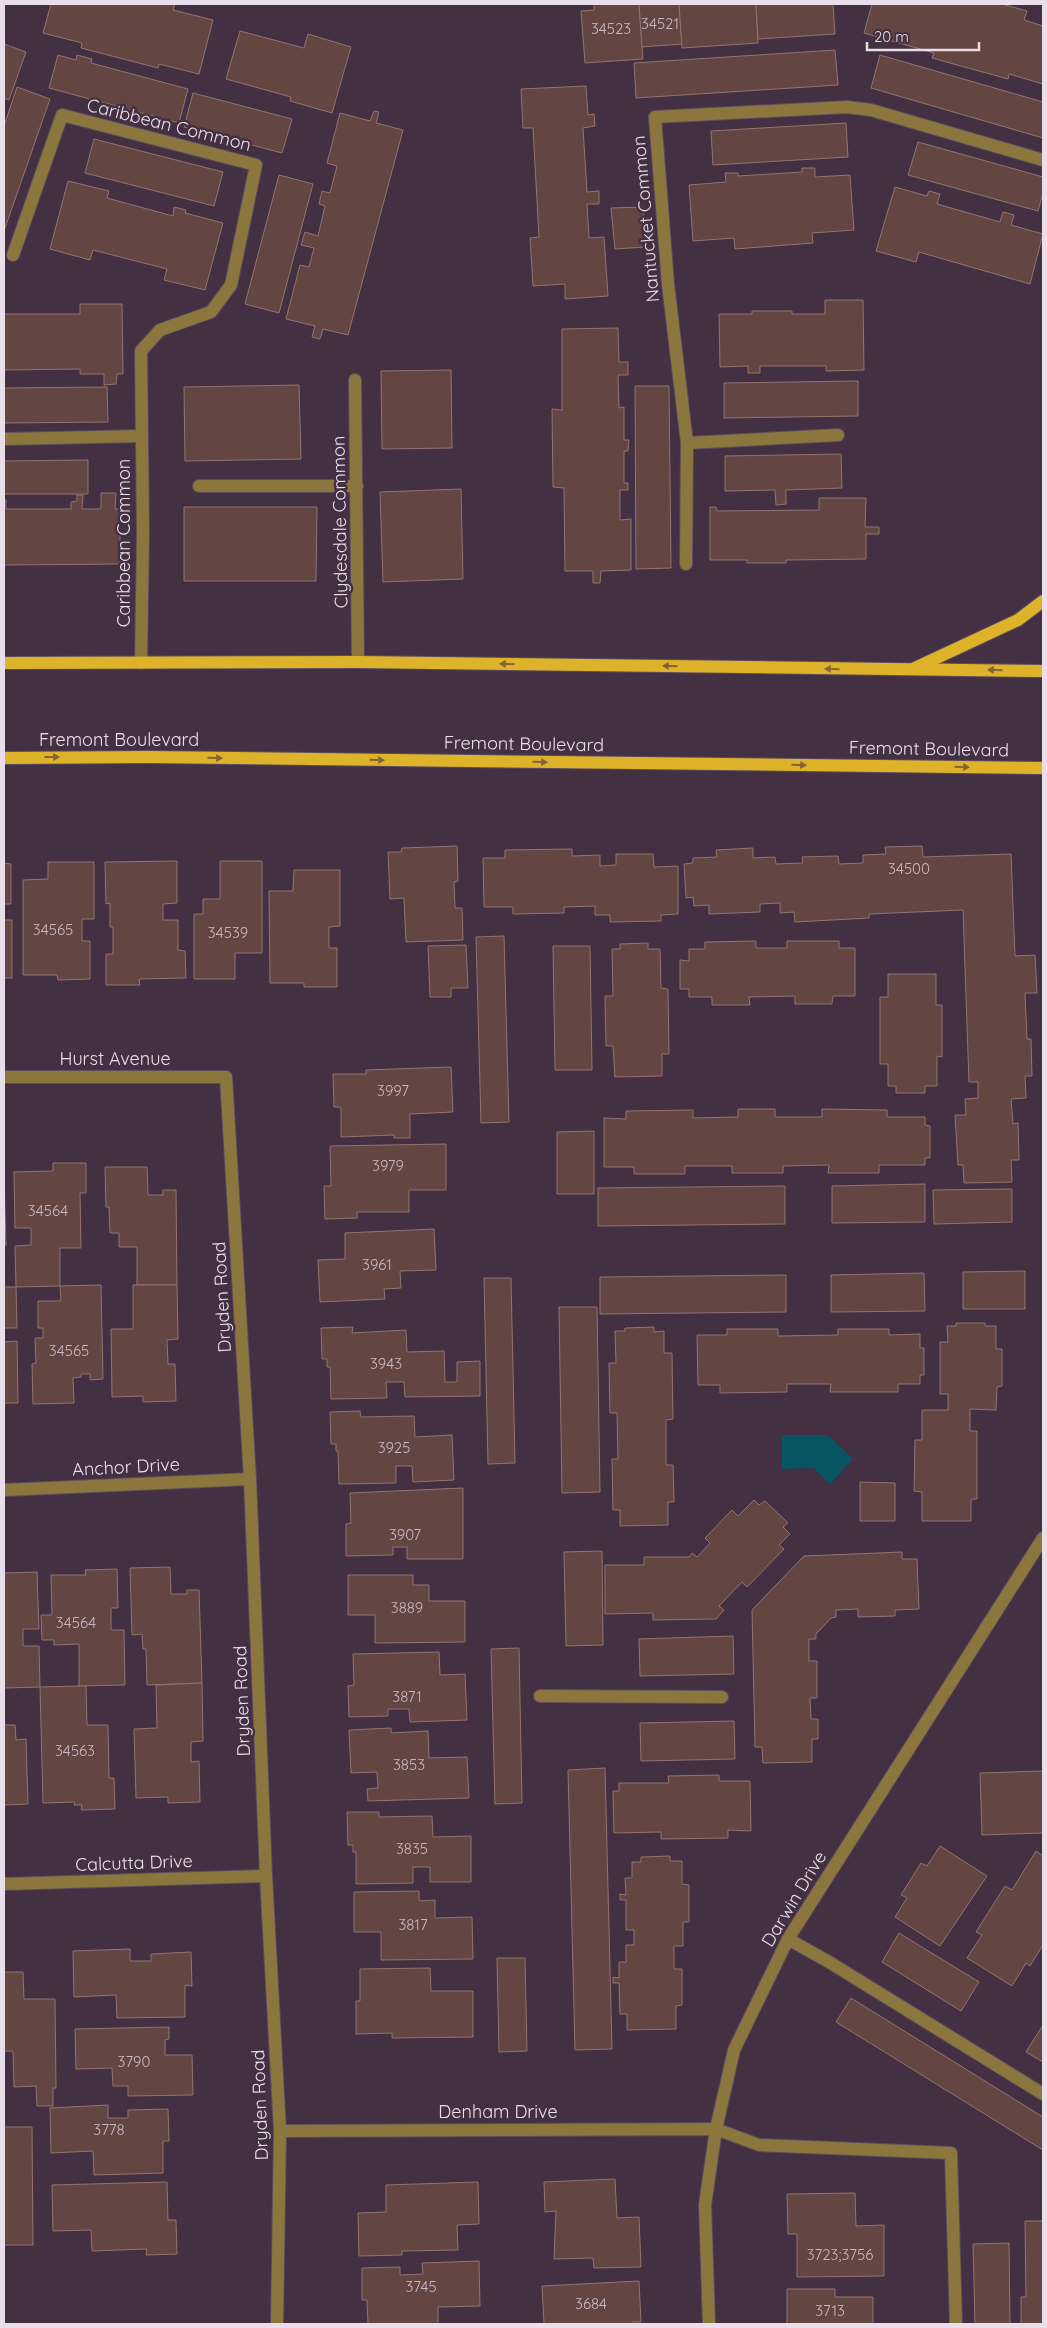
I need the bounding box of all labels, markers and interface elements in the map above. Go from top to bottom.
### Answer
house number: 34521 [641,14,679,33]
house number: 34523 [591,19,631,38]
scale bar [867,20,980,52]
text: 20 m [874,27,909,46]
street label: Caribbean Common [85,93,254,156]
street label: Nantucket Common [627,135,664,303]
street label: Clydesdale Common [326,435,353,609]
street label: Caribbean Common [112,459,135,627]
one-way arrow [499,660,515,668]
one-way arrow [661,662,677,670]
one-way arrow [824,664,840,672]
one-way arrow [986,666,1002,674]
street label: Fremont Boulevard [39,728,199,751]
street label: Fremont Boulevard [444,731,604,756]
street label: Fremont Boulevard [849,736,1009,761]
one-way arrow [45,753,61,761]
one-way arrow [207,754,223,762]
one-way arrow [370,756,386,764]
one-way arrow [532,758,548,766]
one-way arrow [791,761,807,769]
one-way arrow [954,763,970,771]
house number: 34500 [888,859,930,878]
house number: 34565 [33,920,73,939]
house number: 34539 [208,923,248,942]
street label: Hurst Avenue [59,1047,171,1070]
house number: 3997 [377,1081,409,1100]
house number: 3979 [372,1156,404,1175]
house number: 34564 [28,1201,68,1220]
street label: Dryden Road [207,1241,236,1353]
house number: 3961 [362,1255,392,1274]
house number: 34565 [49,1341,89,1360]
house number: 3943 [370,1354,402,1373]
house number: 3925 [378,1438,410,1457]
street label: Anchor Drive [72,1452,180,1481]
house number: 3907 [389,1525,421,1544]
house number: 3889 [391,1598,423,1617]
house number: 34564 [56,1613,96,1632]
street label: Dryden Road [228,1645,255,1757]
house number: 3871 [392,1687,422,1706]
house number: 34563 [55,1741,95,1760]
house number: 3853 [393,1755,425,1774]
house number: 3835 [396,1839,428,1858]
street label: Darwin Drive [756,1847,831,1951]
street label: Calcutta Drive [75,1849,193,1876]
house number: 3817 [398,1915,428,1934]
street label: Dryden Road [246,2049,273,2161]
house number: 3790 [118,2052,150,2071]
street label: Denham Drive [438,2100,558,2123]
house number: 3778 [93,2120,125,2139]
house number: 3723;3756 [807,2245,873,2264]
house number: 3745 [405,2277,437,2296]
house number: 3684 [575,2294,607,2313]
house number: 3713 [815,2301,845,2320]

